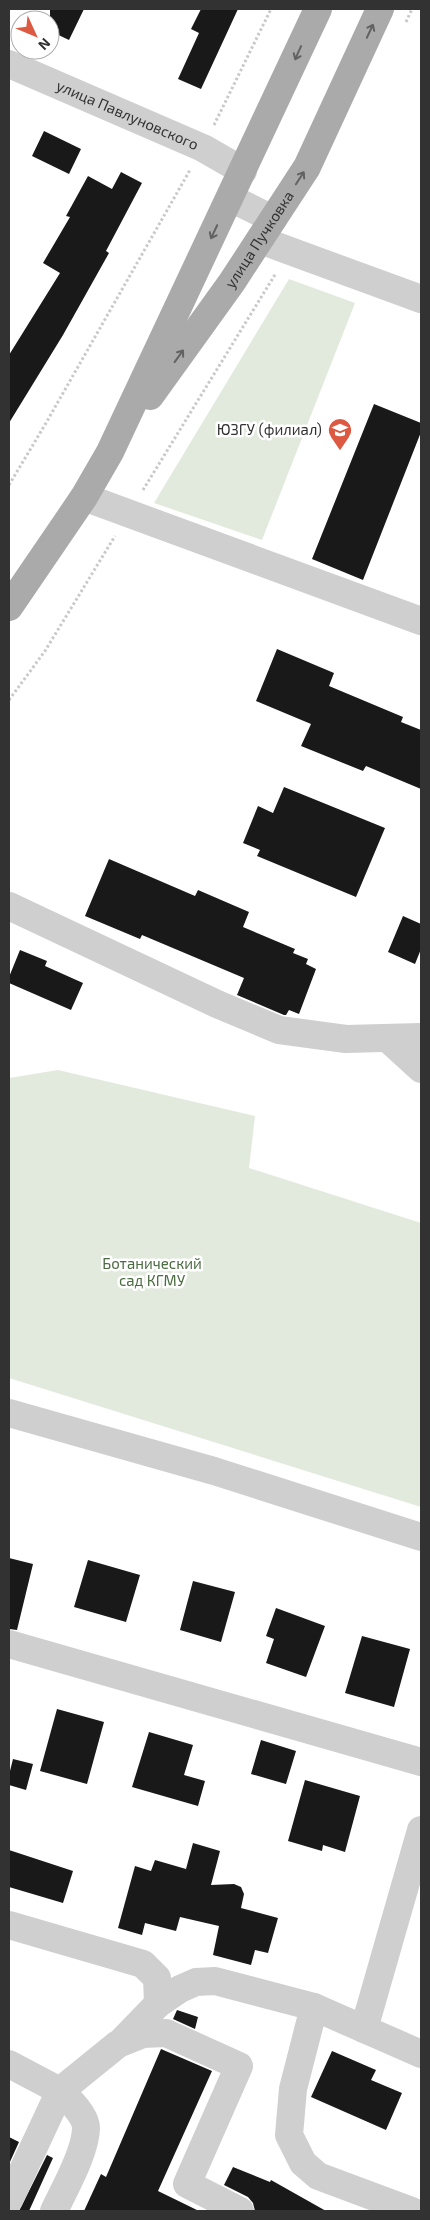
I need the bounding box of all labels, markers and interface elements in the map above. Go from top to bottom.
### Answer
north arrow [10,10,60,60]
one-way arrow [365,24,375,39]
text: N [35,35,54,54]
one-way arrow [293,45,303,60]
street label: улица Павлуновского [53,76,202,153]
one-way arrow [295,171,305,185]
street label: улица Пучковка [221,187,297,292]
one-way arrow [209,224,218,239]
one-way arrow [174,349,184,363]
school or university icon: ЮЗГУ (филиал) [327,417,353,451]
place label: ЮЗГУ (филиал) [217,420,322,438]
park label: Ботанический сад КГМУ [102,1254,202,1289]

